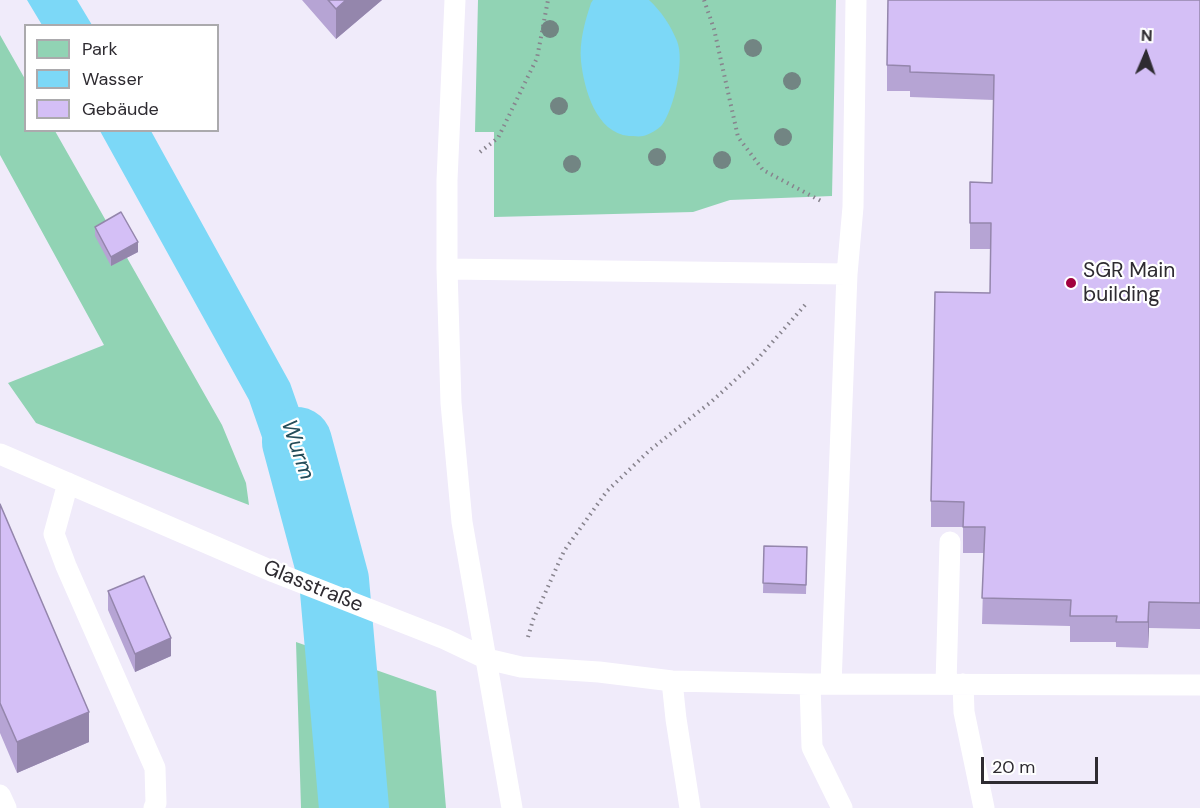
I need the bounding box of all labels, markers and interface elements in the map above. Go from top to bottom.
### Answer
legend [24,24,219,132]
north arrow [1116,24,1176,84]
text: N [1140,25,1153,46]
text: Park [82,37,118,61]
text: Wasser [82,67,143,91]
text: Gebäude [82,97,159,121]
place label: SGR Main building [1083,258,1175,308]
marker: SGR Main building [1064,276,1078,290]
water label: Wurm [275,417,319,483]
street label: Glasstraße [259,556,367,618]
scale bar [984,745,1101,783]
text: 20 m [992,755,1035,779]

